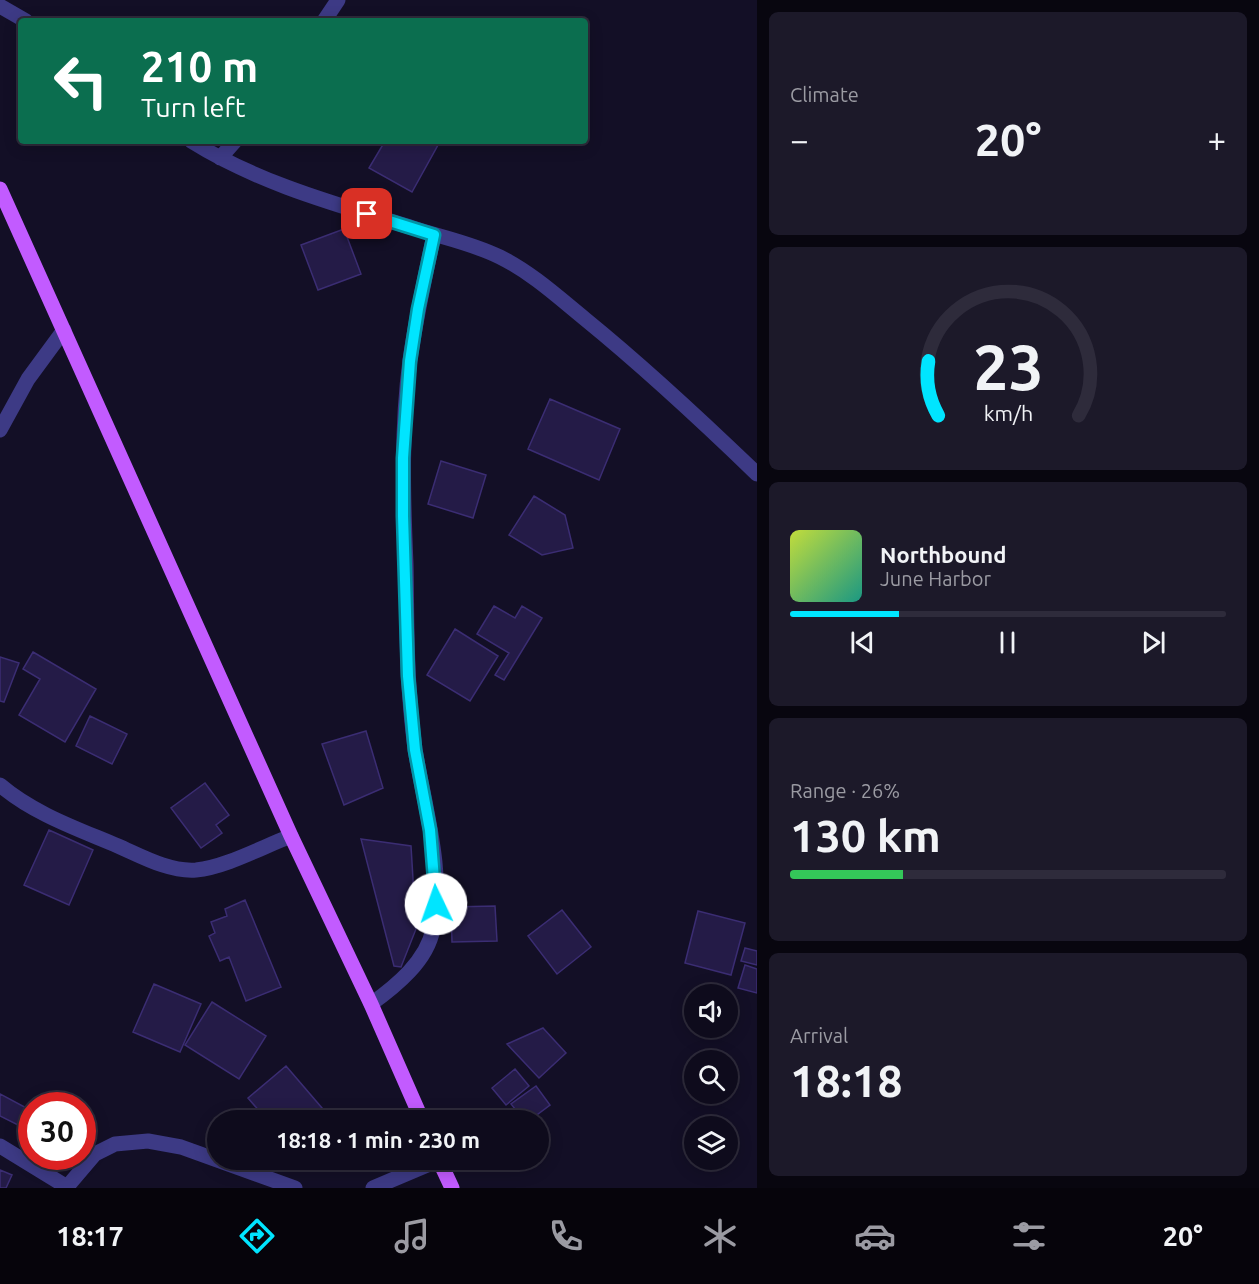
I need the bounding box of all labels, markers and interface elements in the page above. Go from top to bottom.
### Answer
icon: left [42,42,120,120]
text: 210 m [141,43,258,90]
text: Climate [790,83,859,106]
text: Turn left [141,92,245,122]
text: 20° [975,114,1041,165]
text: − [790,121,809,158]
text: + [1207,121,1226,158]
pin [341,188,392,239]
icon: arrive [350,197,383,230]
text: 23 [973,332,1043,402]
text: km/h [983,401,1033,425]
text: Northbound [880,542,1006,567]
text: June Harbor [880,567,991,590]
icon: previous [846,626,879,659]
icon: pause [991,626,1024,659]
icon: next [1137,626,1170,659]
text: Range · 26% [790,779,900,802]
text: 130 km [790,810,941,861]
position arrow [404,872,468,936]
map controls [684,984,738,1170]
button: sound [684,984,738,1038]
text: Arrival [790,1024,848,1047]
button: search [684,1050,738,1104]
text: 18:18 [790,1055,903,1106]
speed limit sign: 30 [18,1092,96,1170]
button: layers [684,1116,738,1170]
text: 18:18 · 1 min · 230 m [276,1127,480,1152]
icon: directions [236,1215,278,1257]
icon: music [391,1215,433,1257]
icon: phone [545,1215,587,1257]
icon: climate [699,1215,741,1257]
icon: car [854,1215,896,1257]
icon: filters [1008,1215,1050,1257]
text: 18:17 [56,1221,124,1251]
text: 20° [1163,1221,1203,1251]

